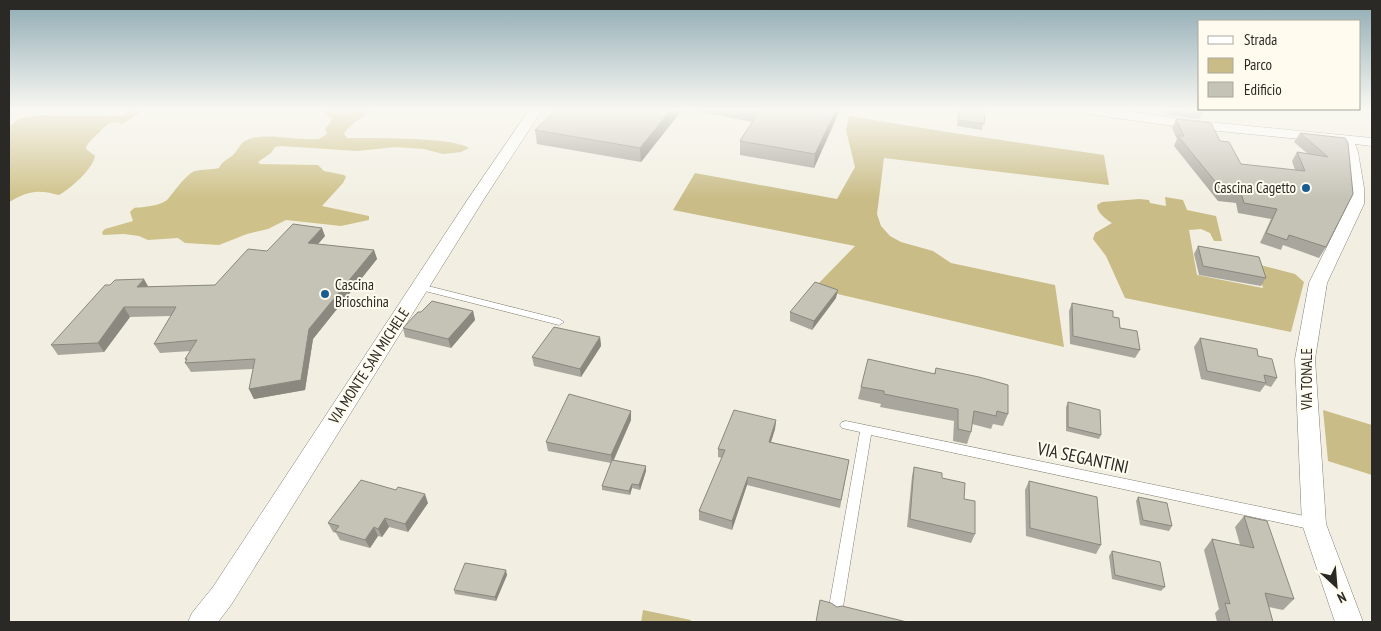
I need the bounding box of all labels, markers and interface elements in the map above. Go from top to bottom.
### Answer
legend [1198,20,1361,110]
text: Strada [1244,30,1277,49]
text: Parco [1244,55,1272,74]
text: Edificio [1244,80,1282,99]
place label: Cascina Cagetto [1214,178,1296,197]
marker: Cascina Cagetto [1300,182,1312,194]
place label: Cascina Brioschina [335,275,389,311]
marker: Cascina Brioschina [319,288,331,300]
street label: VIA MONTE SAN MICHELE [324,304,413,428]
street label: VIA TONALE [1297,348,1316,411]
street label: VIA SEGANTINI [1034,436,1131,478]
north arrow [1311,561,1361,611]
text: N [1334,588,1349,607]

